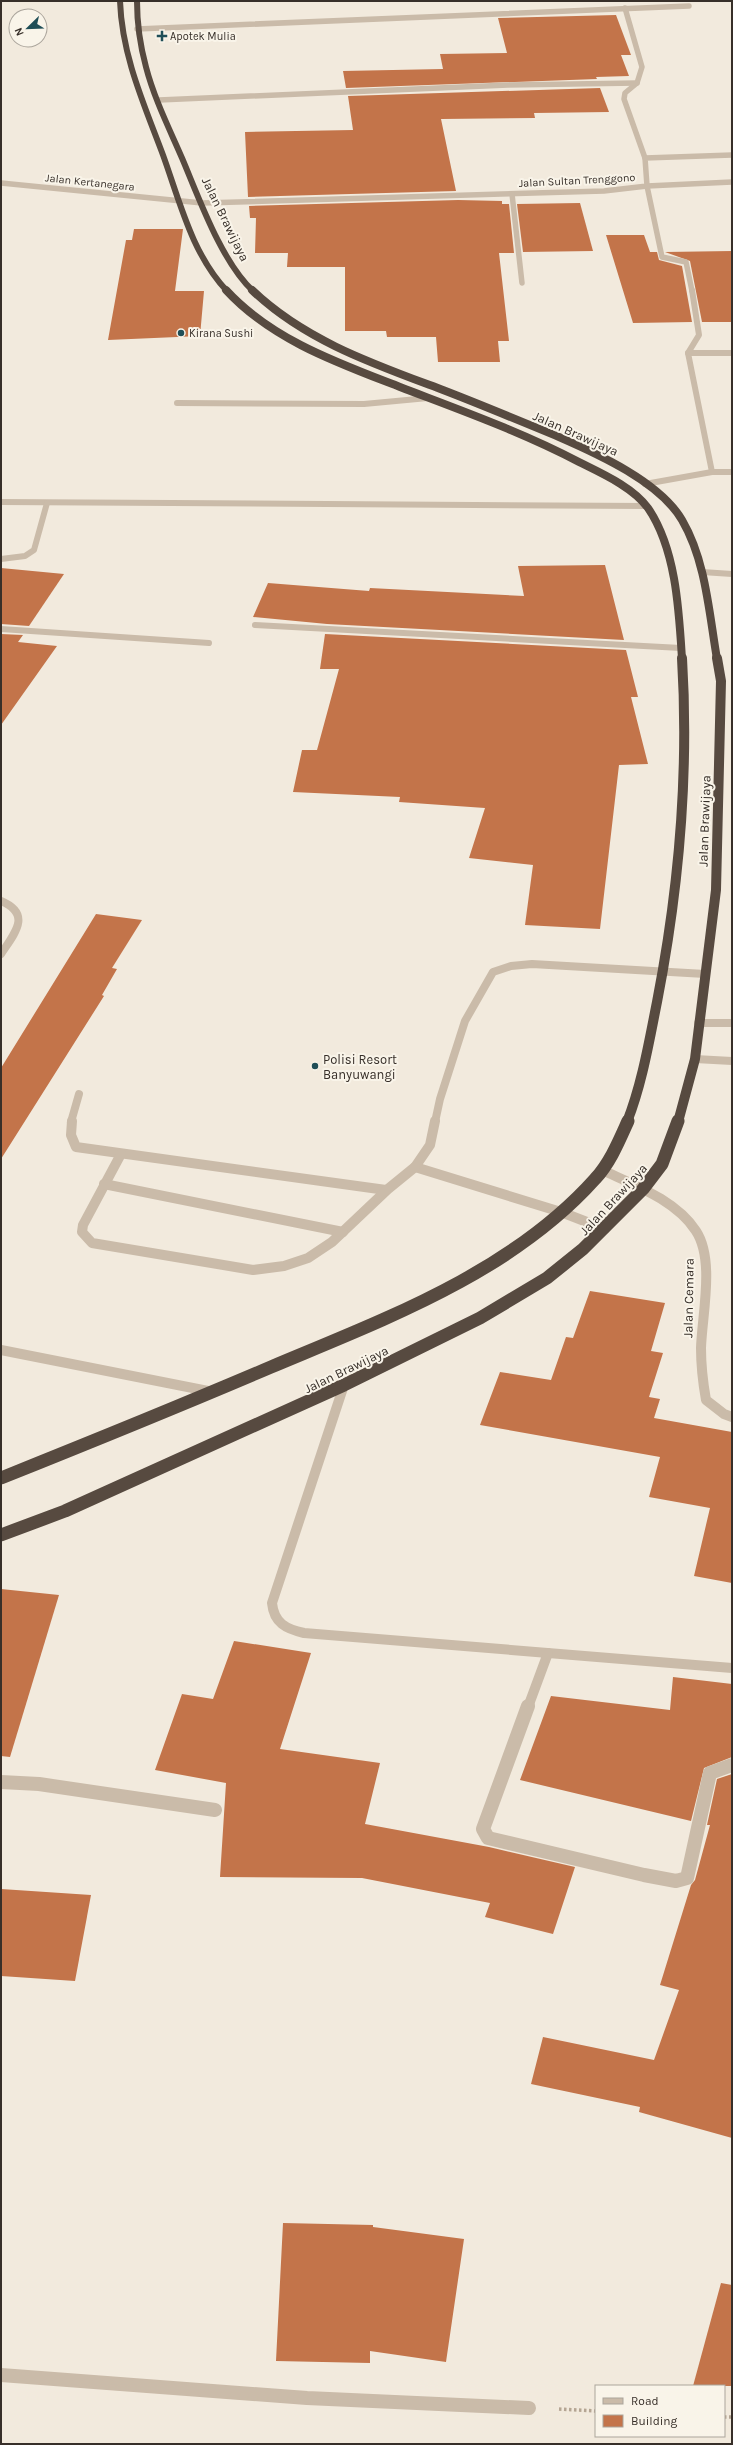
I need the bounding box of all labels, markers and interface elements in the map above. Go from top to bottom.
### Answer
north arrow [8,8,48,48]
text: N [12,26,27,38]
place label: Apotek Mulia [170,30,236,43]
marker: Apotek Mulia [157,31,167,41]
street label: Jalan Kertanegara [45,171,135,194]
street label: Jalan Sultan Trenggono [518,171,636,190]
street label: Jalan Brawijaya [199,175,252,264]
place label: Kirana Sushi [189,327,253,340]
marker: Kirana Sushi [176,328,186,338]
street label: Jalan Brawijaya [531,408,621,459]
street label: Jalan Brawijaya [695,775,714,867]
place label: Polisi Resort Banyuwangi [323,1052,397,1082]
marker: Polisi Resort Banyuwangi [310,1061,320,1071]
street label: Jalan Brawijaya [577,1161,650,1238]
street label: Jalan Cemara [680,1258,697,1338]
street label: Jalan Brawijaya [302,1343,391,1396]
legend [595,2385,725,2437]
text: Road [631,2394,659,2408]
text: Building [631,2414,678,2428]

